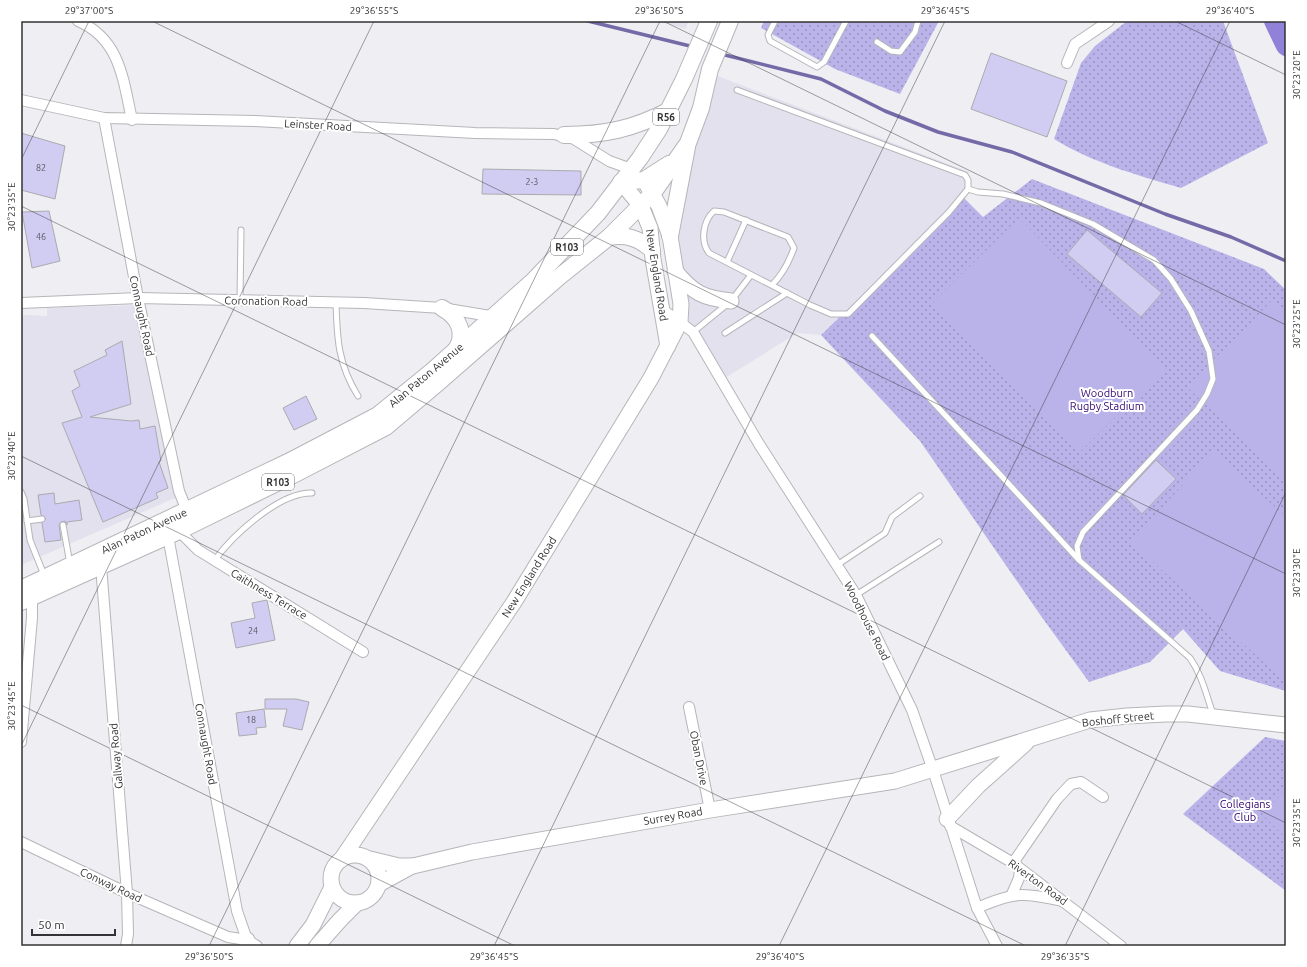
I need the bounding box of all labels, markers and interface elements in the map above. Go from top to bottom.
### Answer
text: 29°37'00"S [65,5,113,16]
text: 29°36'55"S [350,5,398,16]
text: 29°36'50"S [635,5,683,16]
text: 29°36'45"S [921,5,969,16]
text: 29°36'40"S [1206,5,1254,16]
text: 30°23'20"E [1291,50,1302,100]
road number: R56 [653,109,679,125]
street label: Leinster Road [284,117,352,133]
house number: 82 [36,163,46,173]
house number: 2-3 [526,177,538,187]
text: 30°23'35"E [6,182,17,232]
street label: New England Road [644,228,670,322]
house number: 46 [36,232,46,242]
road number: R103 [551,239,583,255]
street label: Connaught Road [128,274,156,358]
street label: Coronation Road [224,294,308,308]
text: 30°23'25"E [1291,299,1302,349]
street label: Alan Paton Avenue [386,340,466,410]
park label: Woodburn Rugby Stadium [1070,387,1144,412]
text: 30°23'40"E [6,431,17,481]
road number: R103 [262,474,294,490]
street label: Alan Paton Avenue [99,506,189,556]
street label: New England Road [499,534,559,620]
text: 30°23'30"E [1291,548,1302,598]
street label: Caithness Terrace [229,566,309,622]
street label: Woodhouse Road [842,579,892,663]
house number: 24 [248,626,258,636]
text: 30°23'45"E [6,681,17,731]
street label: Connaught Road [193,702,219,786]
street label: Boshoff Street [1081,709,1155,729]
house number: 18 [246,715,256,725]
street label: Gallway Road [107,723,125,789]
street label: Oban Drive [688,730,710,786]
park label: Collegians Club [1220,798,1271,823]
text: 30°23'35"E [1291,798,1302,848]
street label: Surrey Road [643,805,703,827]
street label: Riverton Road [1006,857,1070,907]
street label: Conway Road [78,865,144,905]
scale bar [32,911,115,937]
text: 50 m [38,918,65,931]
text: 29°36'50"S [185,951,233,962]
text: 29°36'45"S [470,951,518,962]
text: 29°36'40"S [756,951,804,962]
text: 29°36'35"S [1041,951,1089,962]

